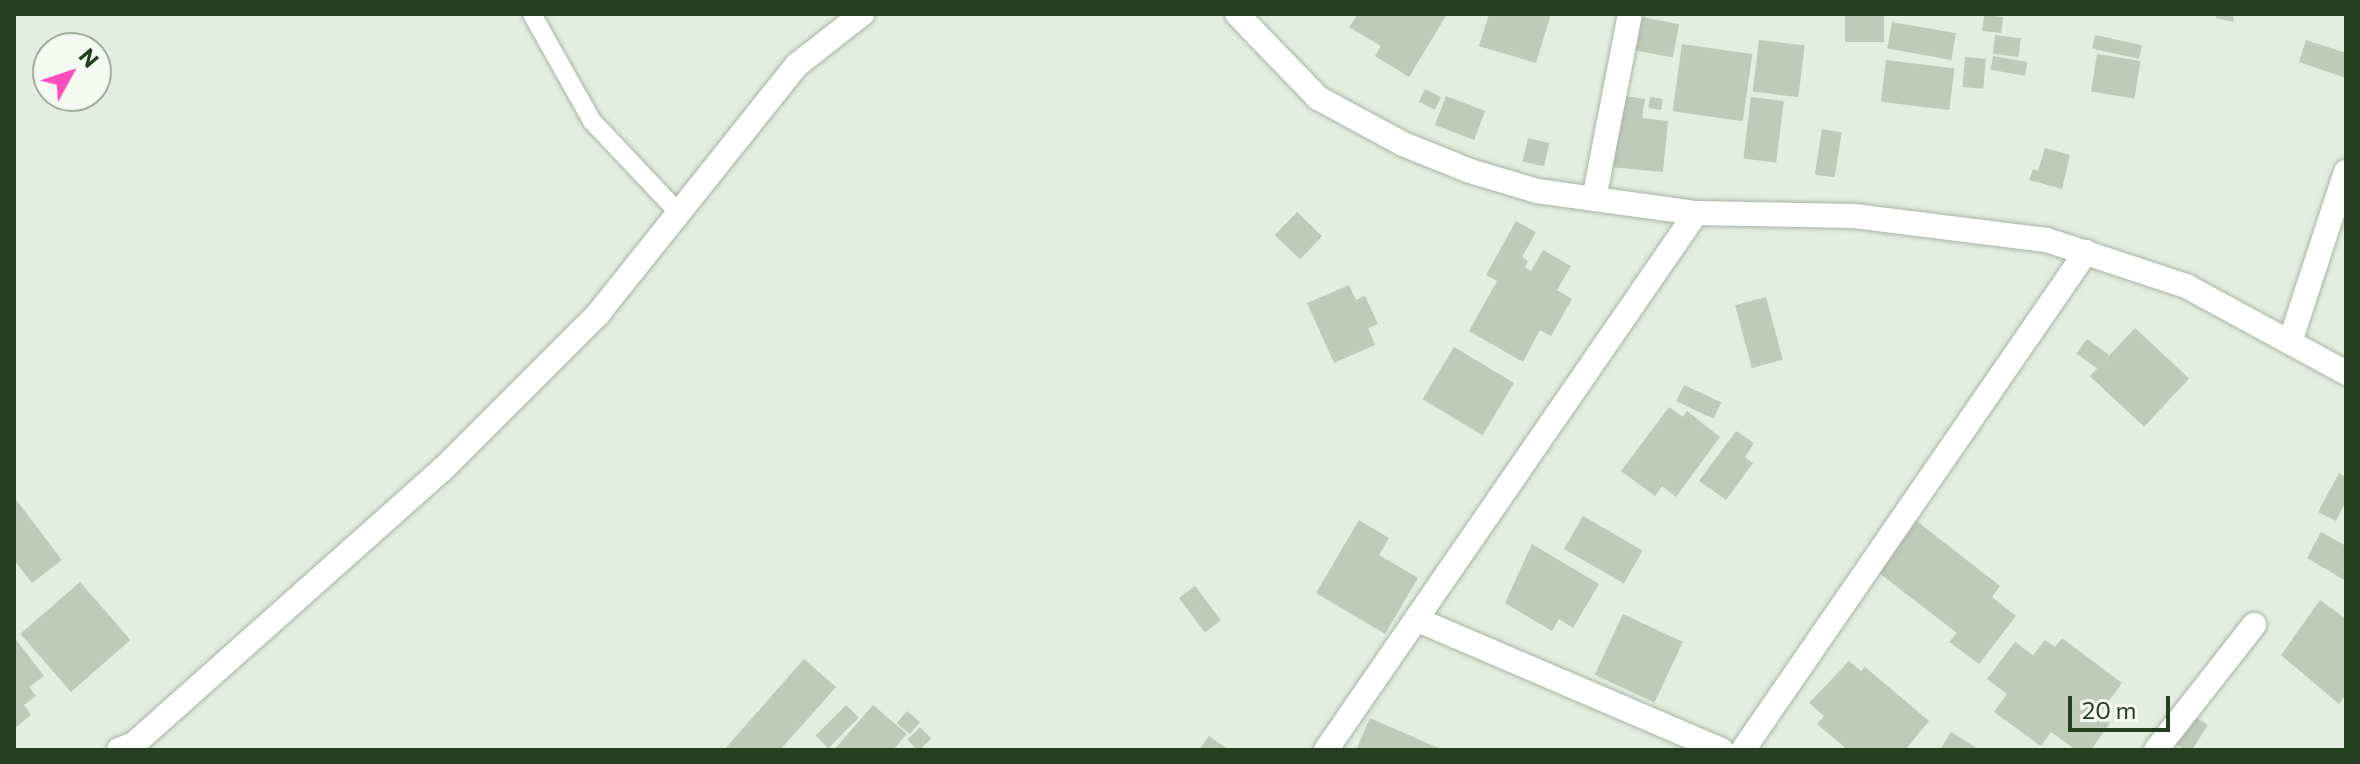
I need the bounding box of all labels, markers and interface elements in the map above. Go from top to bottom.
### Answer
north arrow [32,32,112,112]
text: N [74,43,105,73]
scale bar [2072,680,2174,730]
text: 20 m [2082,695,2136,724]

